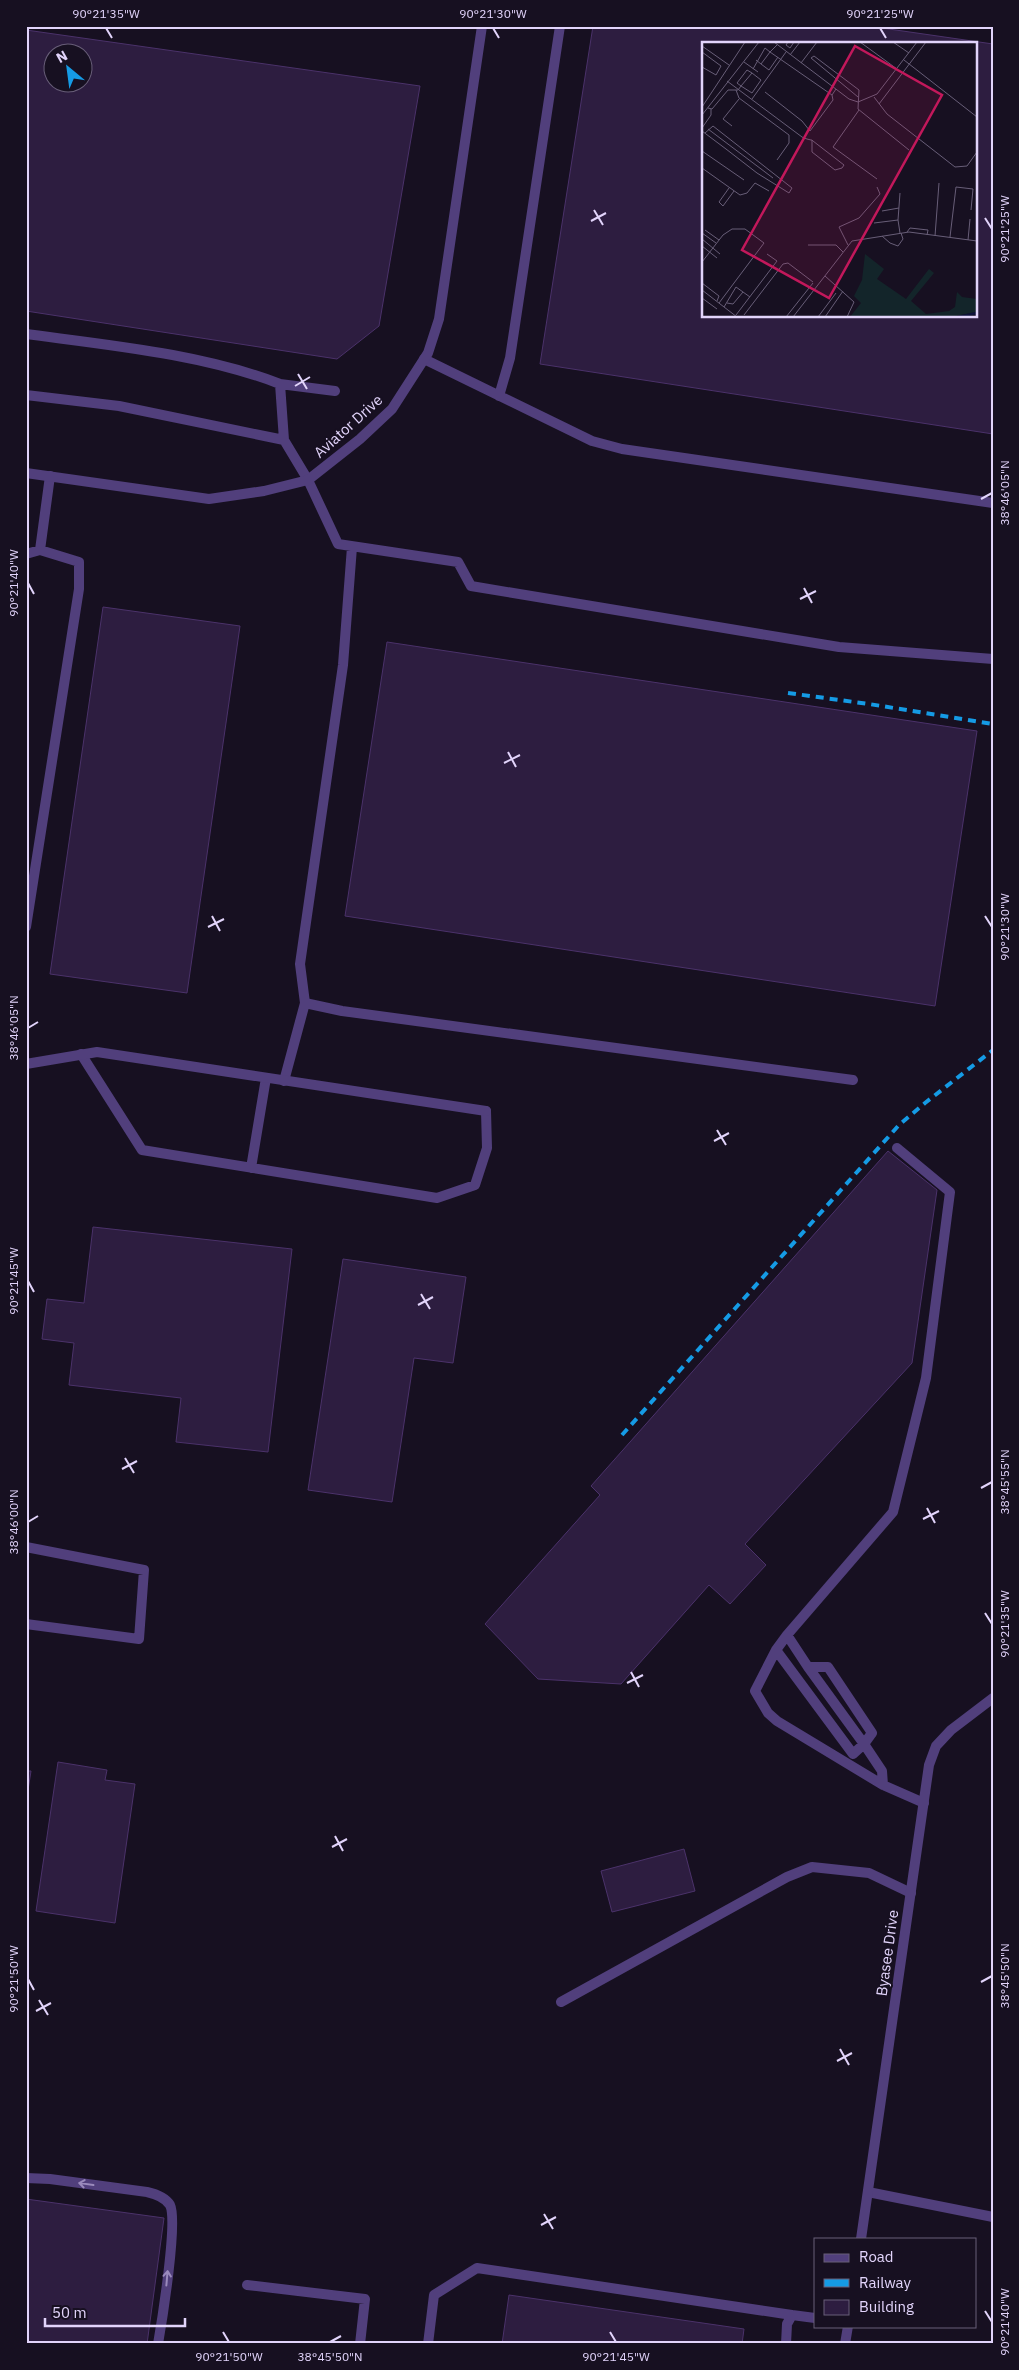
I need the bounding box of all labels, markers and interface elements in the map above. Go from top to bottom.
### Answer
text: 90°21'35"W [72,6,140,21]
text: 90°21'30"W [459,6,527,21]
text: 90°21'25"W [846,6,914,21]
north arrow [42,42,92,92]
inset map [702,42,976,318]
text: N [53,46,70,67]
text: 90°21'25"W [997,195,1012,263]
street label: Aviator Drive [310,390,386,462]
text: 38°46'05"N [997,460,1012,526]
text: 90°21'40"W [6,549,21,617]
text: 90°21'30"W [997,893,1012,961]
text: 38°46'05"N [6,995,21,1061]
text: 90°21'45"W [6,1247,21,1315]
text: 38°45'55"N [997,1449,1012,1515]
text: 38°46'00"N [6,1489,21,1555]
text: 90°21'35"W [997,1590,1012,1658]
street label: Byasee Drive [872,1909,902,1997]
text: 38°45'50"N [997,1943,1012,2009]
text: 90°21'50"W [6,1945,21,2013]
one-way arrow [78,2179,94,2189]
legend [814,2238,976,2328]
text: Road [859,2247,894,2266]
one-way arrow [162,2270,172,2286]
text: Railway [859,2273,912,2292]
text: 90°21'40"W [997,2288,1012,2356]
scale bar [45,2295,185,2327]
text: Building [859,2297,914,2316]
text: 50 m [52,2303,87,2322]
text: 90°21'50"W [195,2349,263,2364]
text: 38°45'50"N [297,2349,363,2364]
text: 90°21'45"W [582,2349,650,2364]

